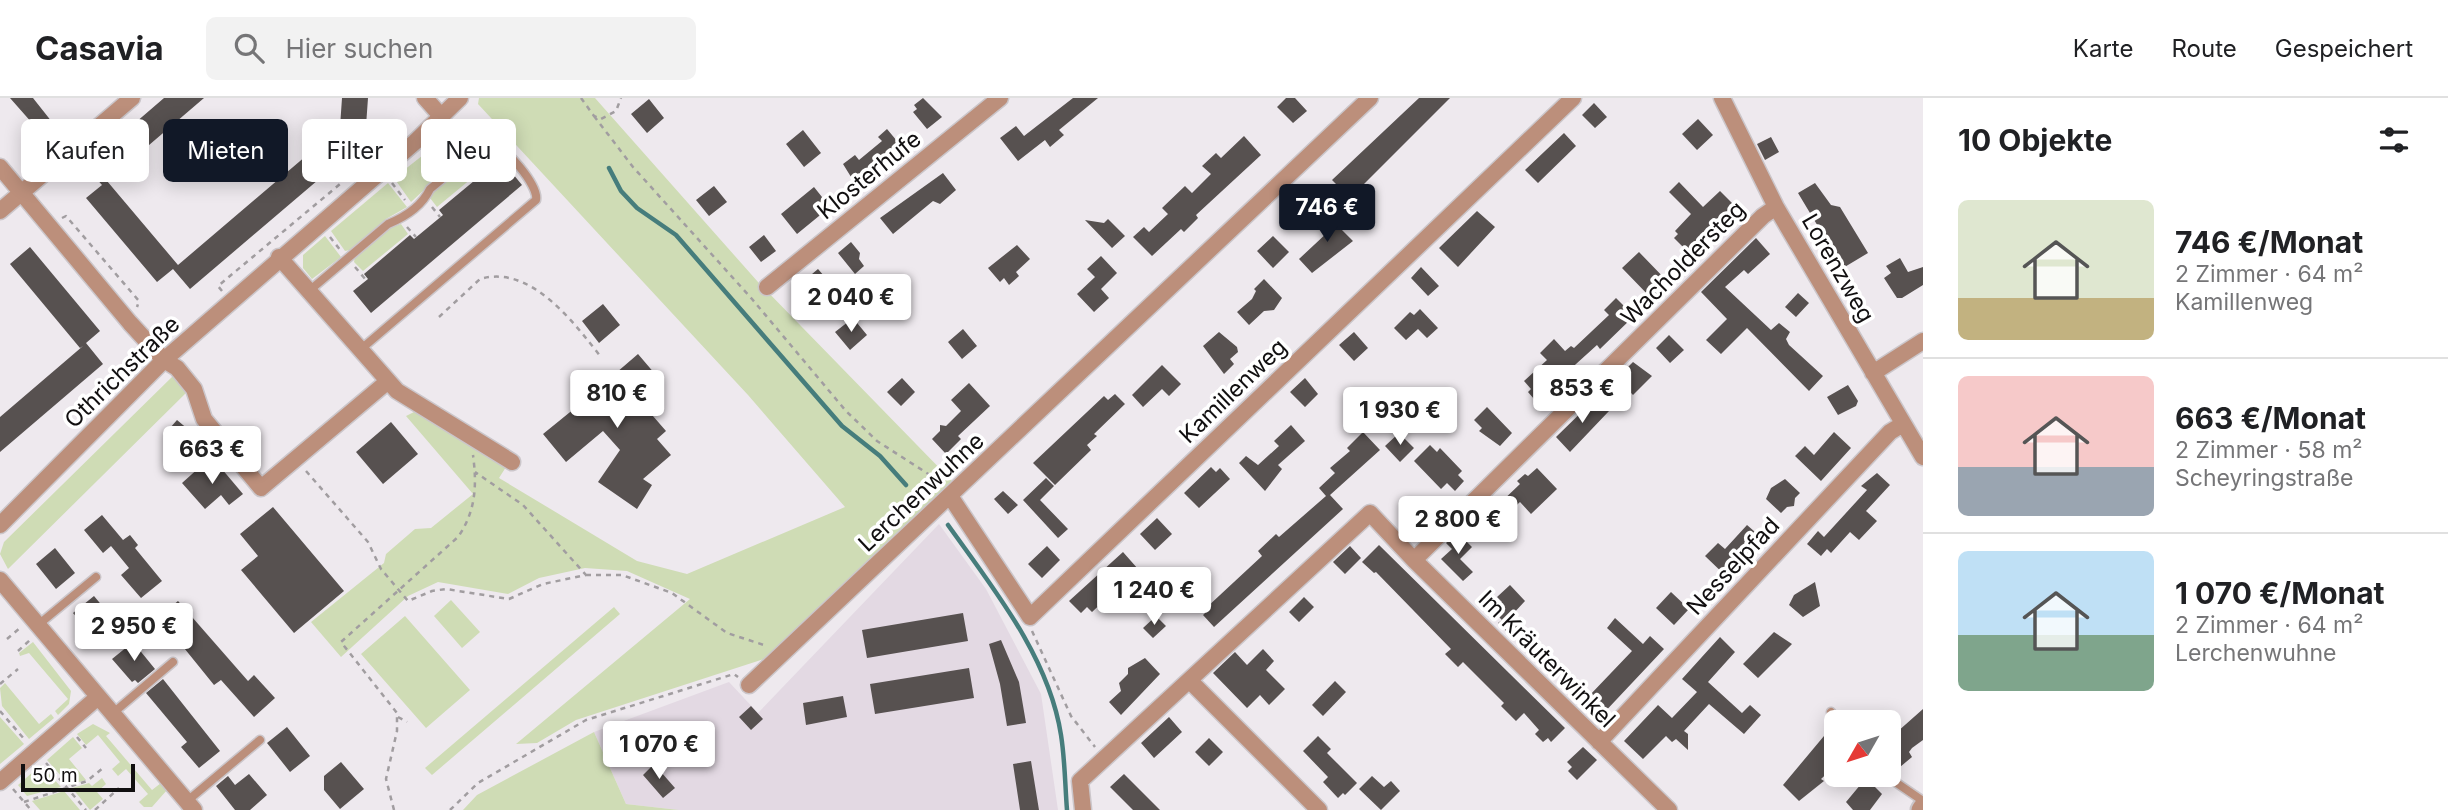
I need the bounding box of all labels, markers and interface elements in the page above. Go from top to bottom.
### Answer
search box [206,17,696,80]
text: Casavia [35,28,164,68]
icon: search [230,29,268,67]
text: Hier suchen [286,33,433,64]
text: Karte [2073,34,2133,63]
text: Route [2171,34,2237,63]
text: Gespeichert [2275,34,2413,63]
chip: Kaufen [21,119,149,182]
chip: Mieten [163,119,288,182]
chip: Filter [302,119,407,182]
chip: Neu [421,119,516,182]
icon: filters [2375,121,2413,159]
text: 10 Objekte [1958,122,2112,158]
street label: Klosterhufe [812,125,926,225]
pin: 746 € [1278,184,1376,244]
text: 746 € [1295,193,1359,221]
street label: Wacholdersteg [1615,195,1751,331]
street label: Lorenzweg [1796,209,1880,327]
text: 746 €/Monat [2175,224,2363,260]
icon: home [2014,228,2098,312]
text: 2 Zimmer · 64 m² [2175,260,2363,288]
pin: 2 040 € [786,274,916,334]
text: 2 040 € [807,283,895,311]
text: Kamillenweg [2175,288,2313,316]
street label: Othrichstraße [59,310,185,434]
street label: Kamillenweg [1174,333,1292,449]
pin: 853 € [1533,366,1631,425]
pin: 810 € [568,370,666,430]
text: 853 € [1549,374,1615,402]
text: 810 € [586,379,648,407]
pin: 1 930 € [1335,388,1465,447]
text: 1 930 € [1359,396,1441,424]
text: 663 €/Monat [2175,400,2366,436]
icon: home [2014,404,2098,488]
pin: 663 € [163,426,261,486]
street label: Lerchenwuhne [852,427,990,557]
text: 663 € [179,435,245,463]
text: 2 Zimmer · 58 m² [2175,436,2362,464]
text: Scheyringstraße [2175,464,2354,492]
pin: 2 800 € [1393,496,1523,556]
text: 2 800 € [1414,505,1502,533]
street label: Nesselpfad [1681,511,1785,621]
pin: 1 240 € [1089,568,1219,627]
text: 1 070 €/Monat [2175,575,2385,611]
text: 1 240 € [1113,576,1195,604]
icon: home [2014,579,2098,663]
street label: Im Kräuterwinkel [1473,585,1621,733]
pin: 2 950 € [69,603,199,663]
text: 2 Zimmer · 64 m² [2175,611,2363,639]
text: 2 950 € [91,612,177,640]
text: Lerchenwuhne [2175,639,2336,667]
north arrow [1824,710,1900,788]
map controls [1824,710,1901,787]
pin: 1 070 € [594,722,724,781]
text: 1 070 € [619,730,699,758]
scale bar [21,761,135,793]
text: 50 m [32,764,78,787]

